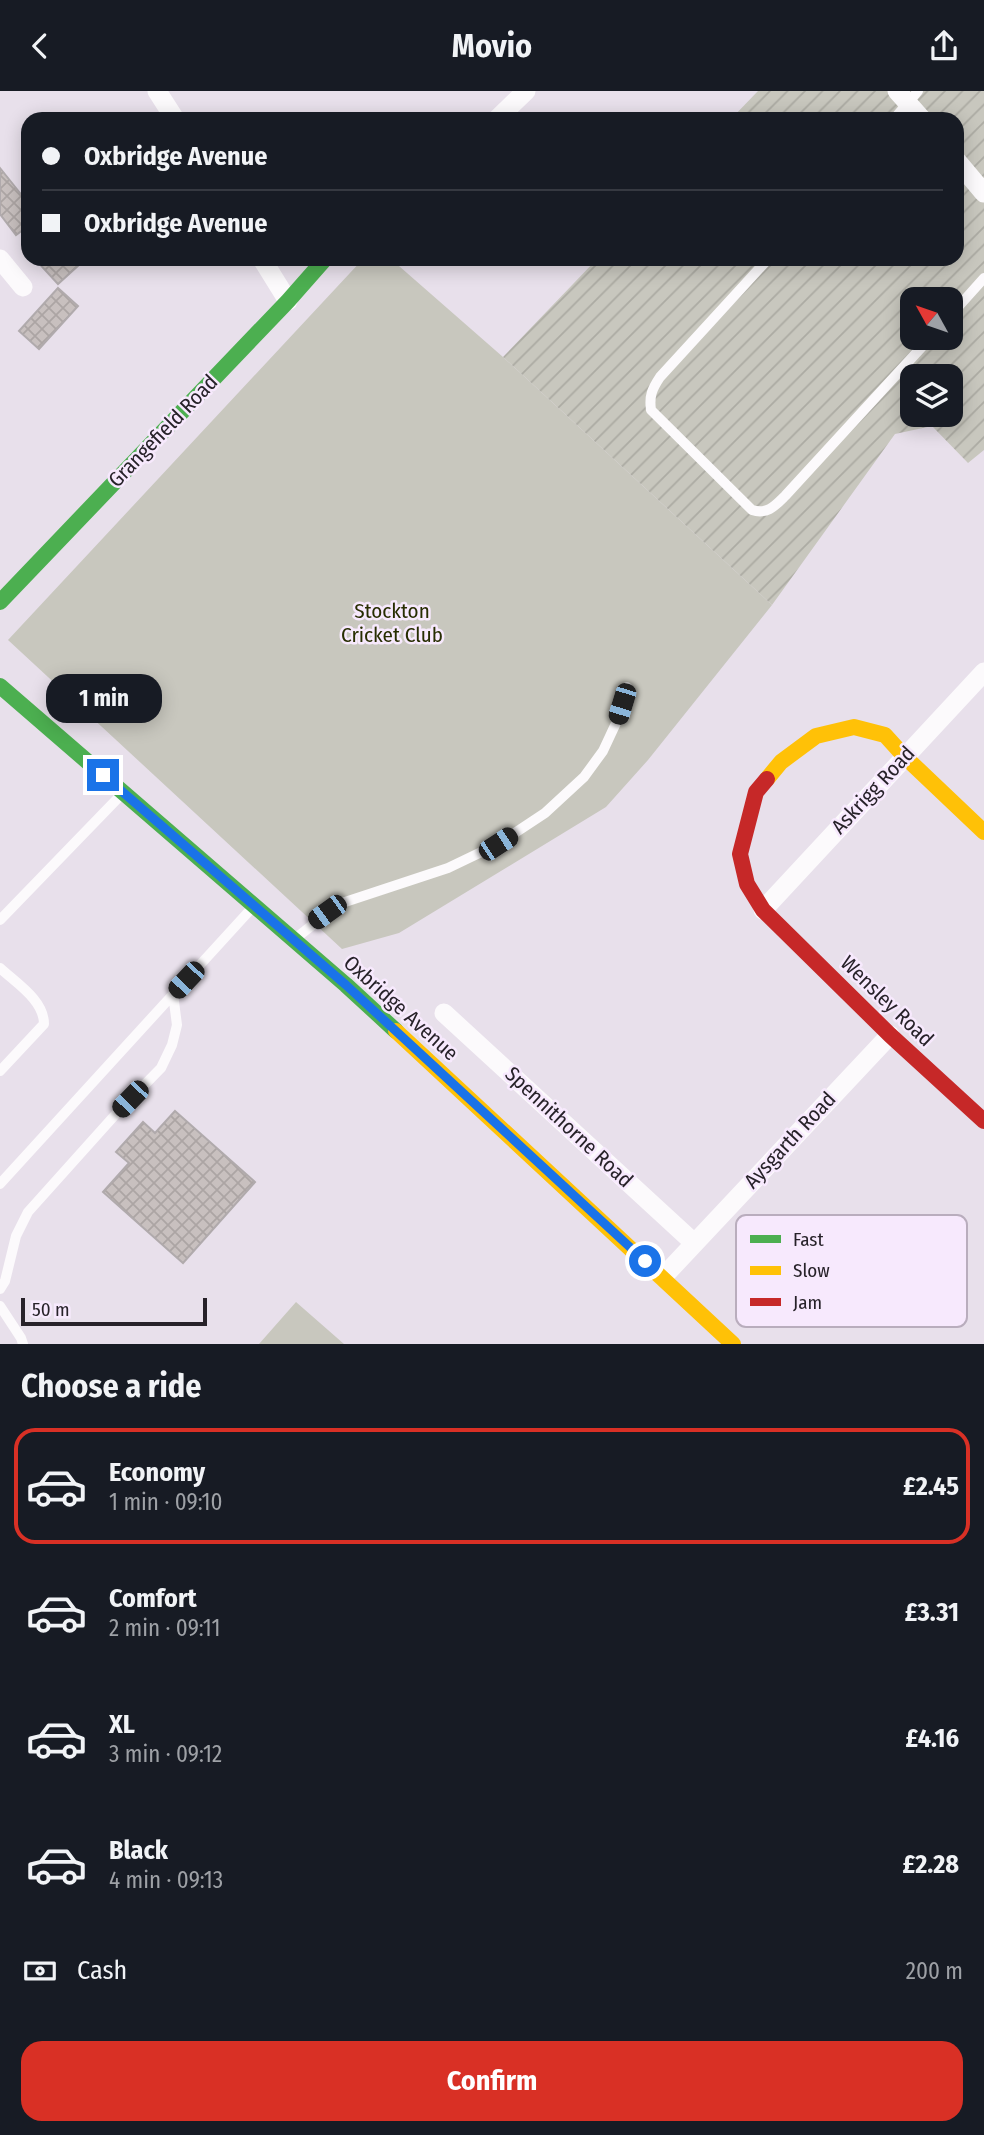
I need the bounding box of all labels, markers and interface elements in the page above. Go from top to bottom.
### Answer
icon: back [21,27,59,65]
text: Movio [452,27,532,65]
icon: share [925,27,963,65]
text: Oxbridge Avenue [84,141,267,172]
text: Oxbridge Avenue [84,208,267,239]
north arrow [900,287,962,350]
map controls [900,287,963,427]
button: layers [900,364,963,427]
street label: Grangefield Road [103,369,223,493]
park label: Stockton Cricket Club [341,598,443,648]
callout: 1 min [45,673,161,723]
car [606,681,639,727]
text: 1 min [79,684,129,712]
street label: Askrigg Road [826,741,920,839]
route end [87,759,119,791]
car [475,824,522,864]
car [304,891,351,933]
street label: Oxbridge Avenue [338,950,464,1066]
street label: Wensley Road [835,950,939,1052]
car [164,957,209,1003]
street label: Spennithorne Road [500,1061,638,1193]
car [108,1077,153,1121]
street label: Aysgarth Road [739,1086,841,1194]
legend [736,1215,967,1327]
text: Fast [793,1228,824,1251]
route start [629,1245,661,1277]
text: Slow [793,1259,830,1282]
text: Jam [793,1291,822,1314]
scale bar [21,1295,206,1327]
text: 50 m [32,1298,70,1321]
text: Choose a ride [21,1367,202,1405]
icon: car [25,1455,88,1518]
text: Economy [109,1457,205,1488]
text: £2.45 [903,1471,959,1502]
text: 1 min · 09:10 [109,1488,223,1516]
icon: car [25,1581,88,1644]
text: Comfort [109,1583,197,1614]
text: £3.31 [905,1597,959,1628]
text: 2 min · 09:11 [109,1614,220,1642]
icon: car [25,1707,88,1770]
text: XL [109,1709,135,1740]
text: £4.16 [906,1723,959,1754]
text: 3 min · 09:12 [109,1740,222,1768]
icon: car [25,1833,88,1896]
text: Black [109,1835,168,1866]
text: £2.28 [902,1849,959,1880]
text: 4 min · 09:13 [109,1866,223,1894]
icon: cash [21,1952,59,1990]
text: Cash [77,1955,127,1986]
text: 200 m [906,1957,963,1985]
button: Confirm [21,2041,963,2121]

